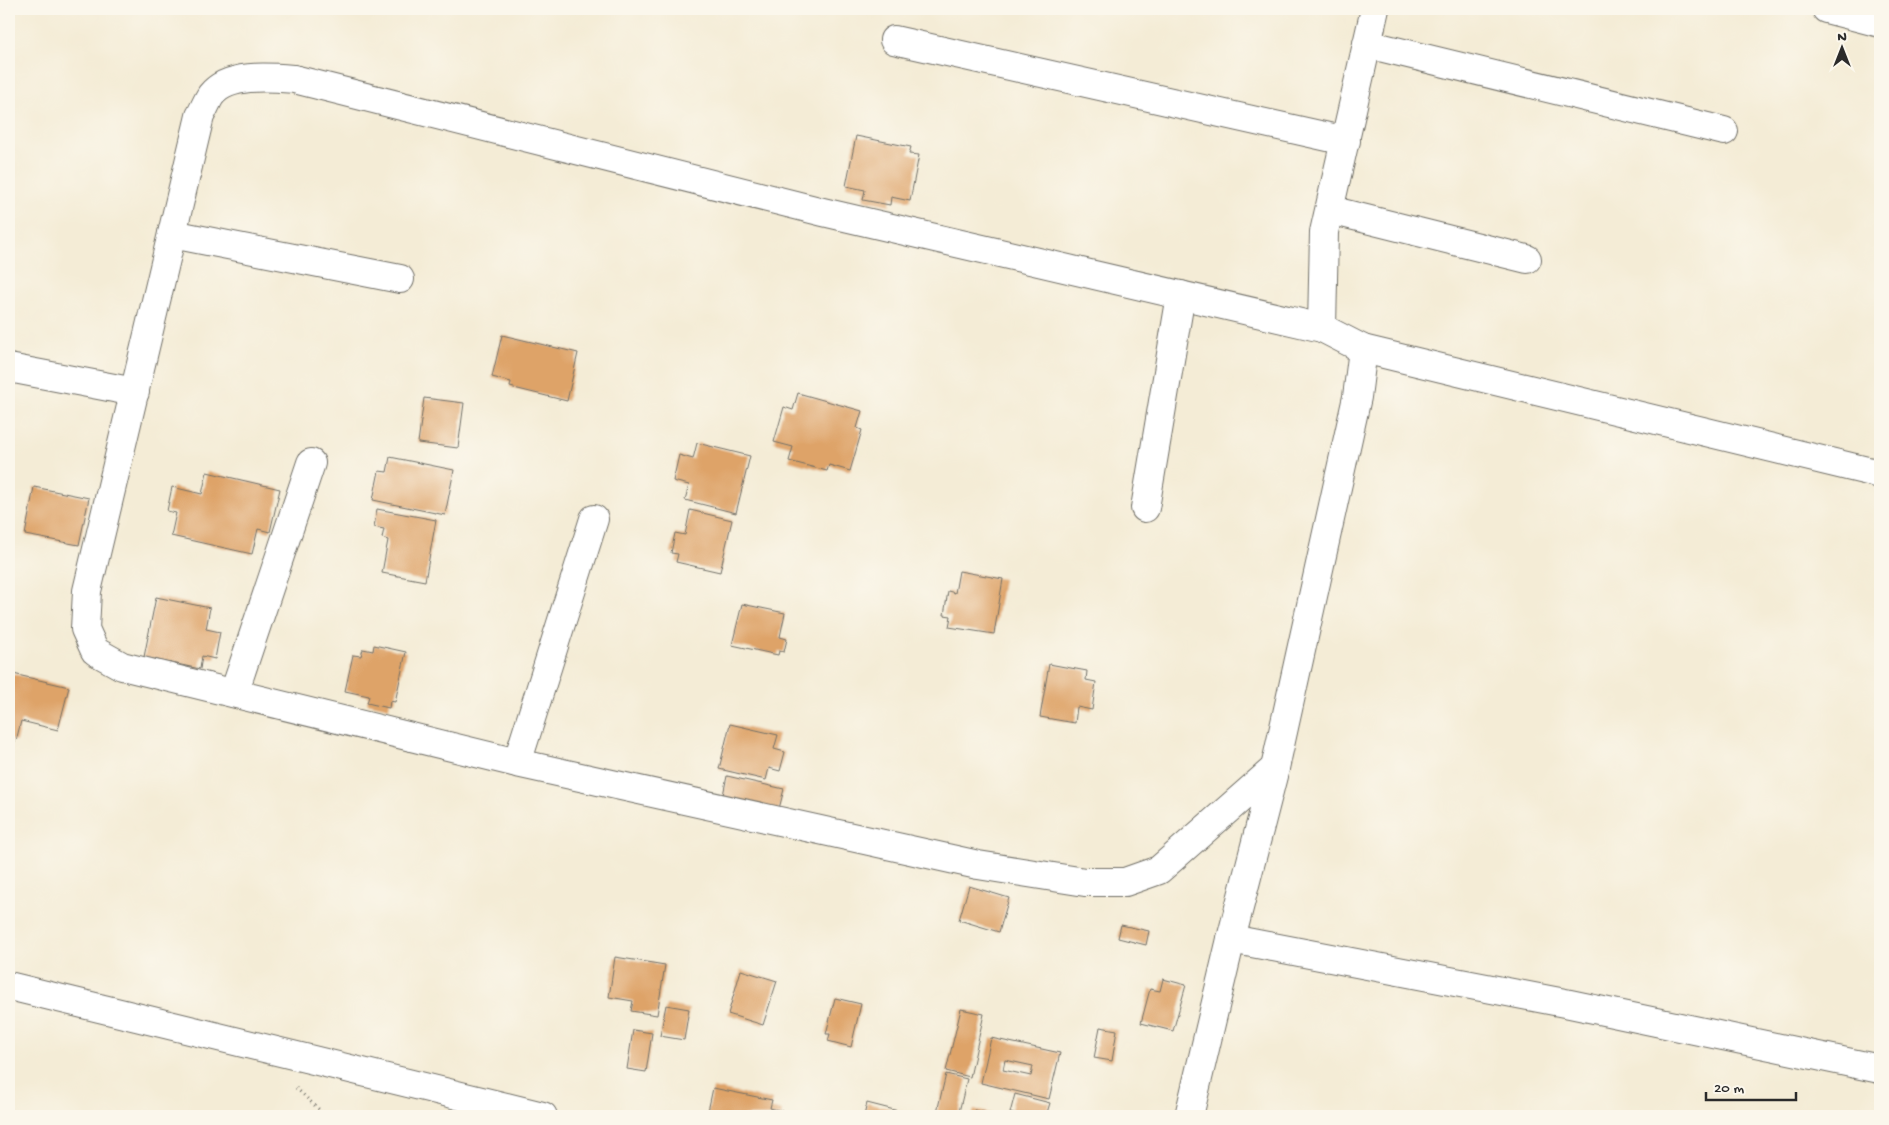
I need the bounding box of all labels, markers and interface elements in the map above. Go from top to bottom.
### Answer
north arrow [1816,22,1866,72]
text: N [1837,29,1847,46]
scale bar [1706,1070,1796,1102]
text: 20 m [1714,1080,1744,1098]

